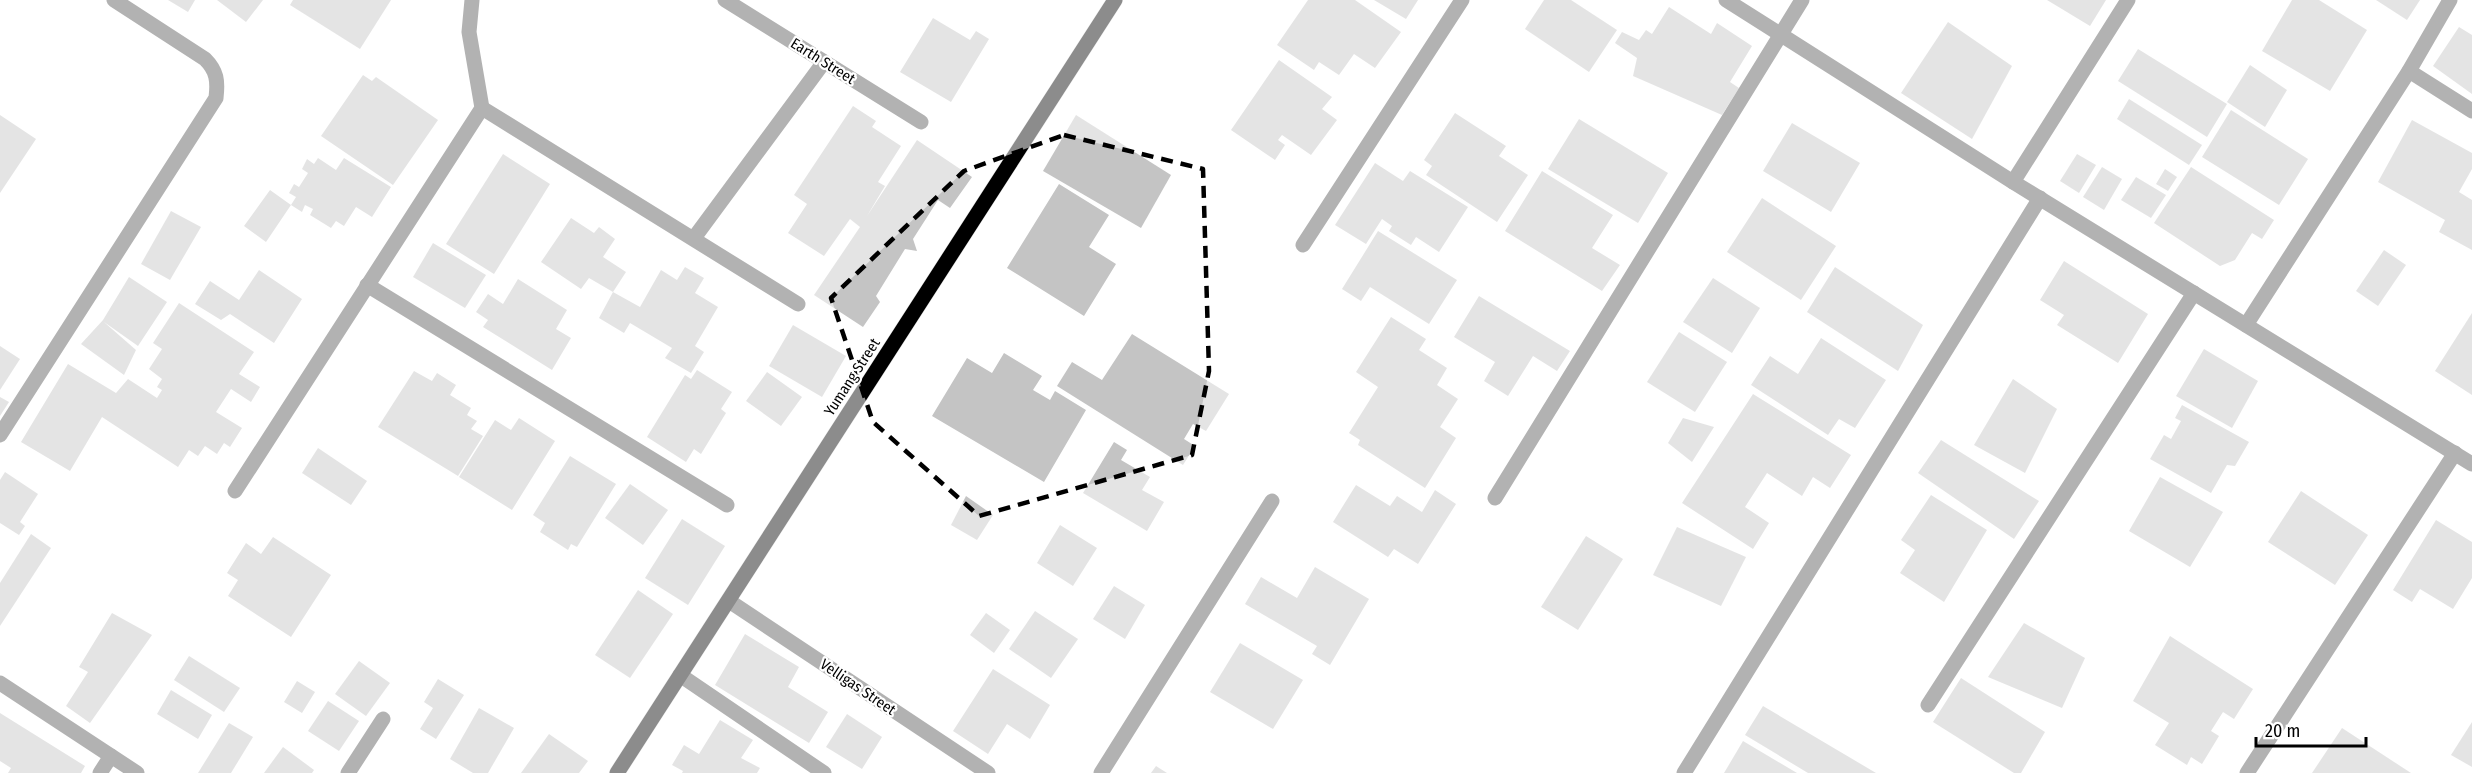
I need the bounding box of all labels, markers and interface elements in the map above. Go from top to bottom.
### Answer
street label: Earth Street [787,34,859,88]
street label: Yumang Street [820,335,884,419]
street label: Velligas Street [817,655,899,719]
scale bar [2256,710,2366,748]
text: 20 m [2265,720,2300,742]

